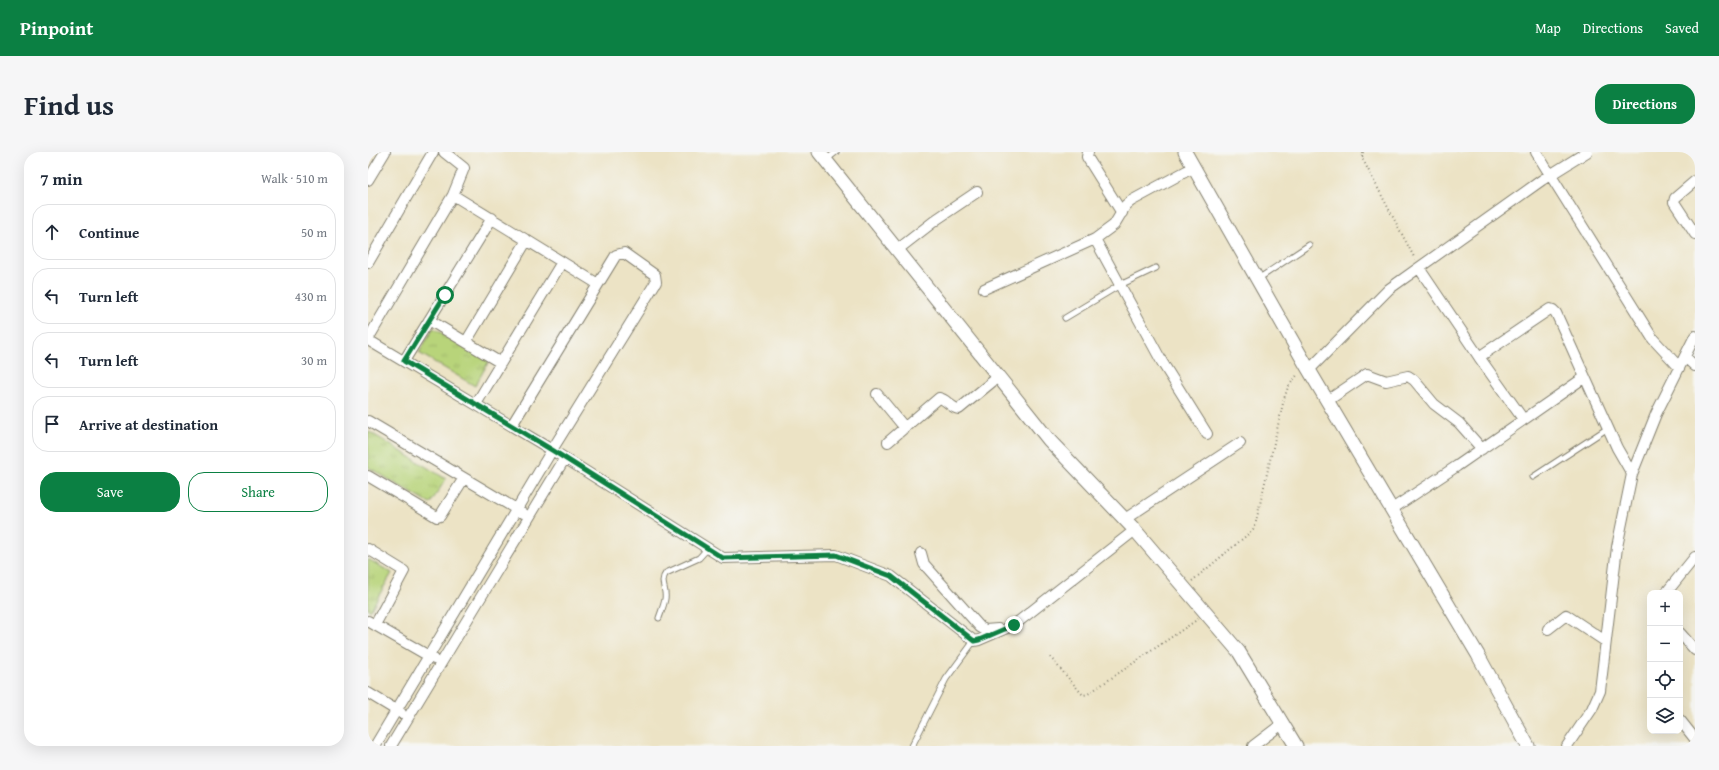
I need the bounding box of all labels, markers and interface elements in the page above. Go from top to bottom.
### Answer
text: Pinpoint [20,14,93,42]
text: Map [1535,18,1561,38]
text: Directions [1583,18,1643,38]
text: Saved [1665,18,1699,38]
text: Find us [24,84,114,125]
button: Directions [1595,84,1695,124]
text: 7 min [40,166,82,191]
text: Walk · 510 m [261,169,328,188]
icon: ahead [41,221,63,243]
text: Continue [79,222,140,243]
text: 50 m [301,223,327,242]
icon: left [41,285,63,307]
text: Turn left [79,286,138,307]
route start [436,286,454,304]
text: 430 m [295,287,327,306]
icon: left [41,349,63,371]
text: Turn left [79,350,138,371]
text: 30 m [301,351,327,370]
icon: arrive [41,413,63,435]
text: Arrive at destination [79,414,218,435]
button: Save [40,472,180,512]
button: Share [188,472,328,512]
map controls [1647,590,1683,734]
button: + [1647,590,1683,626]
route end [1005,616,1023,634]
button: − [1647,626,1683,662]
button: locate [1647,662,1683,698]
button: layers [1647,698,1683,734]

